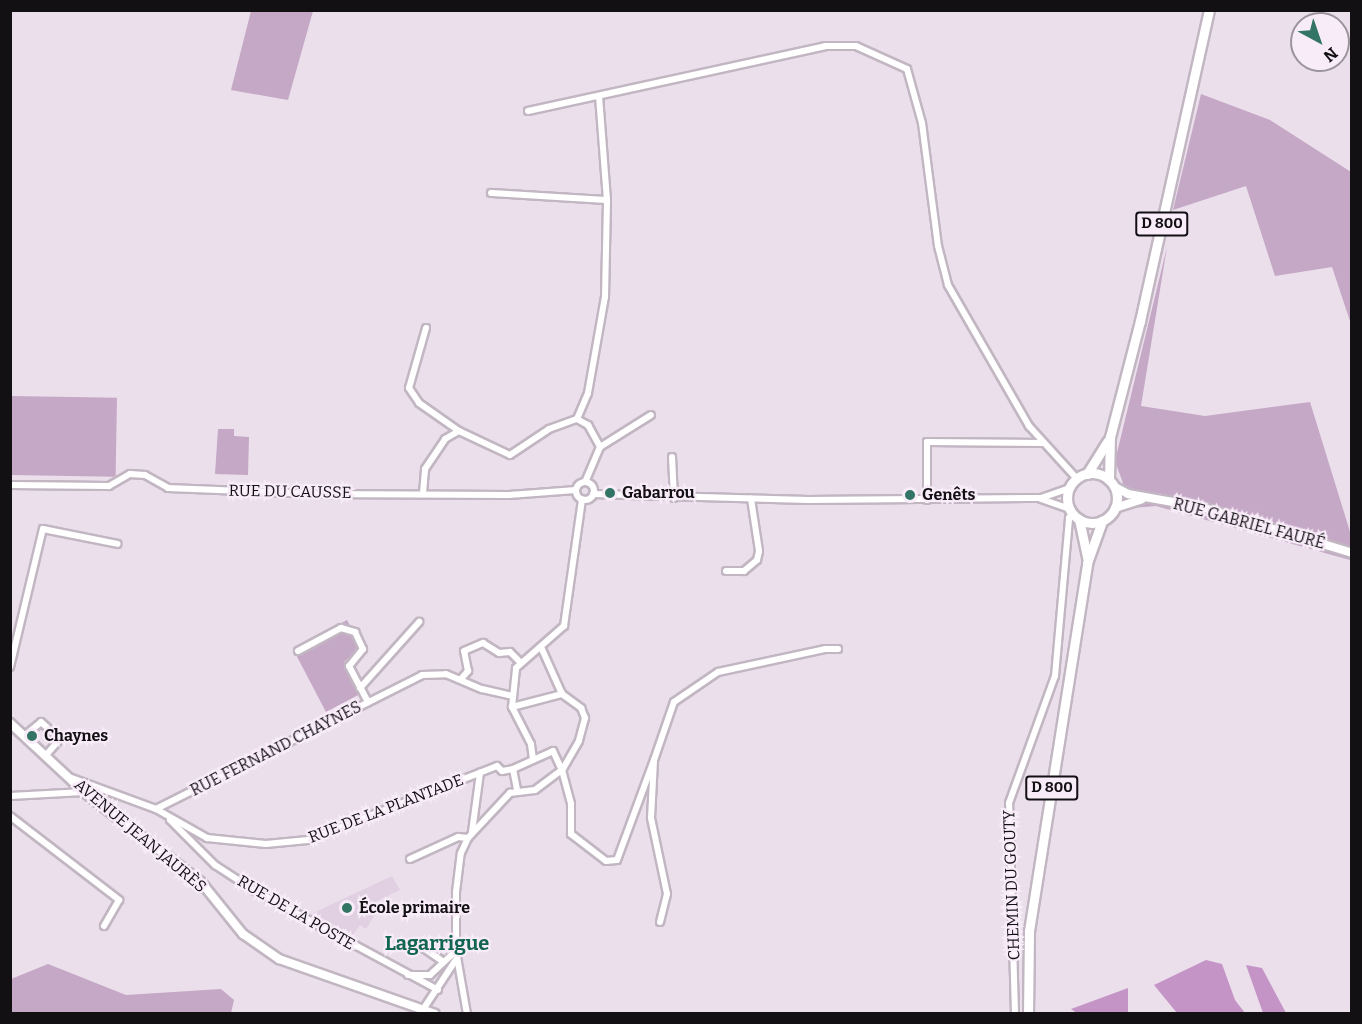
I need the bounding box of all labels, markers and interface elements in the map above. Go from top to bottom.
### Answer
north arrow [1290,12,1350,72]
text: N [1320,43,1341,66]
road number: D 800 [1135,212,1189,236]
street label: RUE DU CAUSSE [228,481,352,503]
place label: Gabarrou [622,483,695,503]
place label: Genêts [922,485,975,505]
marker: Gabarrou [603,486,617,500]
marker: Genêts [903,488,917,502]
street label: RUE GABRIEL FAURÉ [1171,494,1327,554]
street label: RUE FERNAND CHAYNES [187,697,365,801]
place label: Chaynes [44,726,108,746]
marker: Chaynes [25,729,39,743]
street label: RUE DE LA PLANTADE [306,771,466,847]
street label: AVENUE JEAN JAURÈS [70,775,210,897]
road number: D 800 [1025,776,1079,800]
street label: CHEMIN DU GOUTY [1000,810,1024,960]
street label: RUE DE LA POSTE [234,872,358,954]
place label: École primaire [359,898,470,918]
marker: École primaire [340,901,354,915]
district label: Lagarrigue [385,931,489,955]

